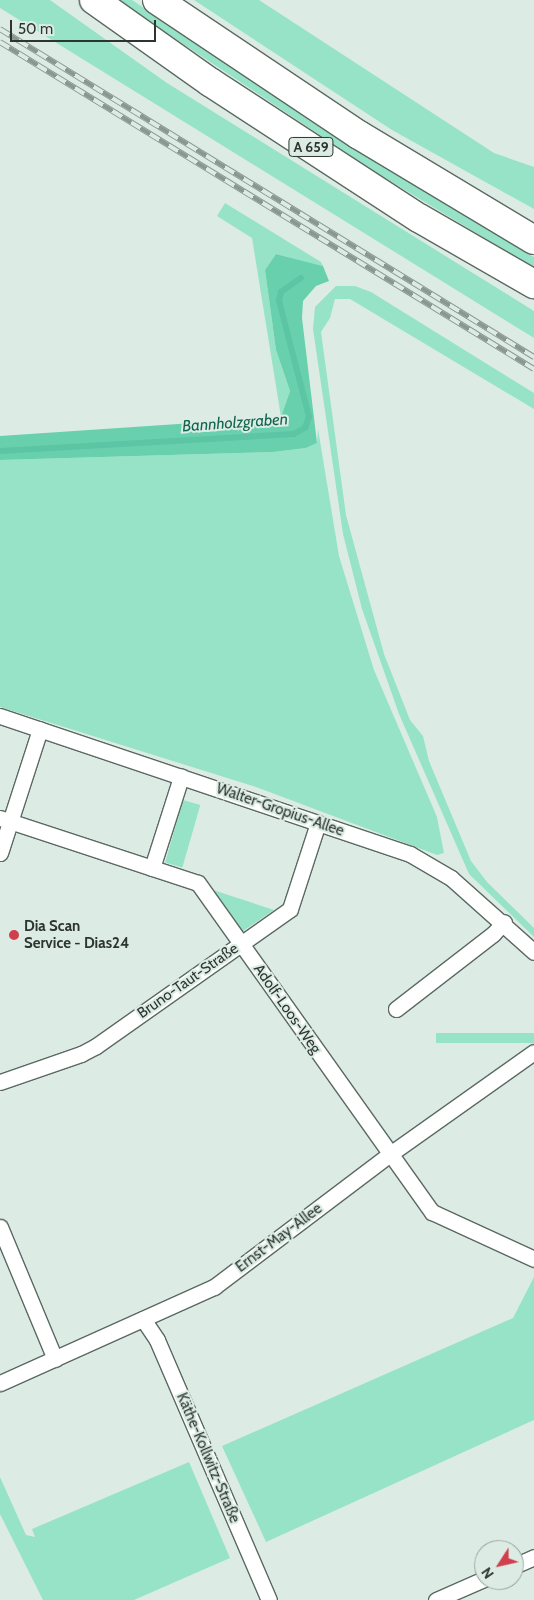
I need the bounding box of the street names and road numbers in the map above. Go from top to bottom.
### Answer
road number: A 659 [287,136,335,158]
street label: Walter-Gropius-Allee [214,780,346,840]
street label: Bruno-Taut-Straße [134,940,242,1022]
street label: Adolf-Loos-Weg [249,961,325,1057]
street label: Ernst-May-Allee [232,1200,326,1276]
street label: Käthe-Kollwitz-Straße [172,1390,244,1526]

